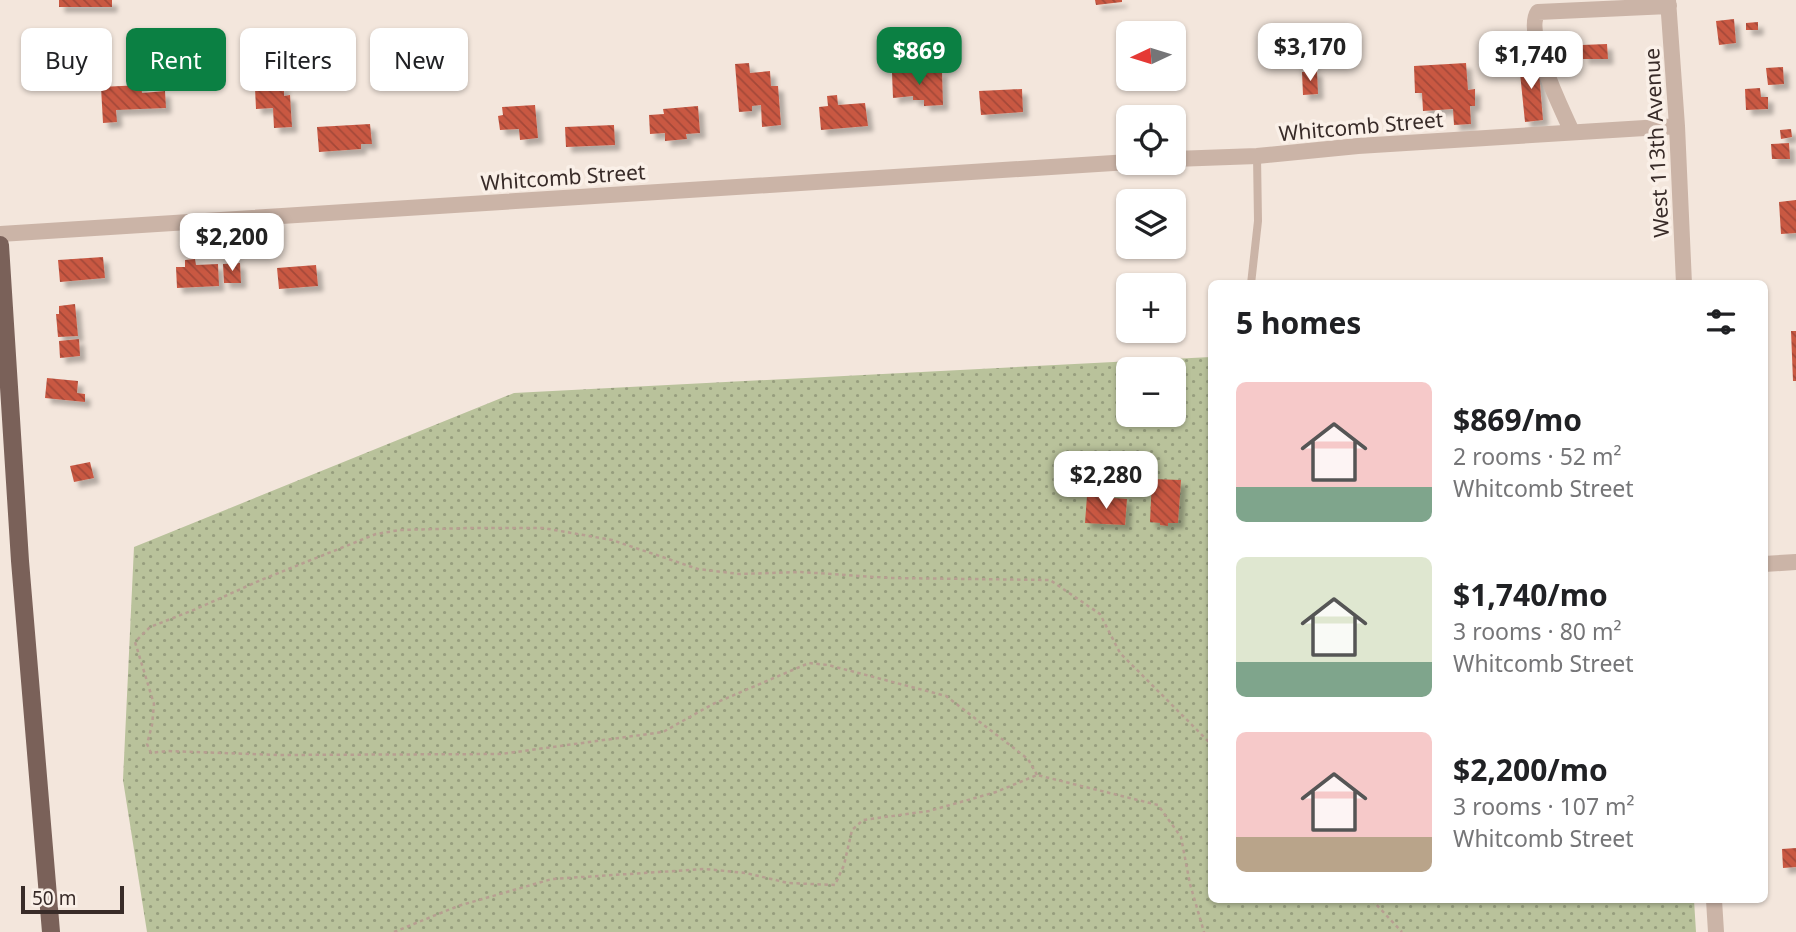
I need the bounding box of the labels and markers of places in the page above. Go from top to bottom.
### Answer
pin: $3,170 [1253,24,1367,83]
pin: $869 [878,28,960,87]
pin: $1,740 [1474,32,1588,91]
pin: $2,200 [175,214,289,273]
pin: $2,280 [1049,452,1163,511]

